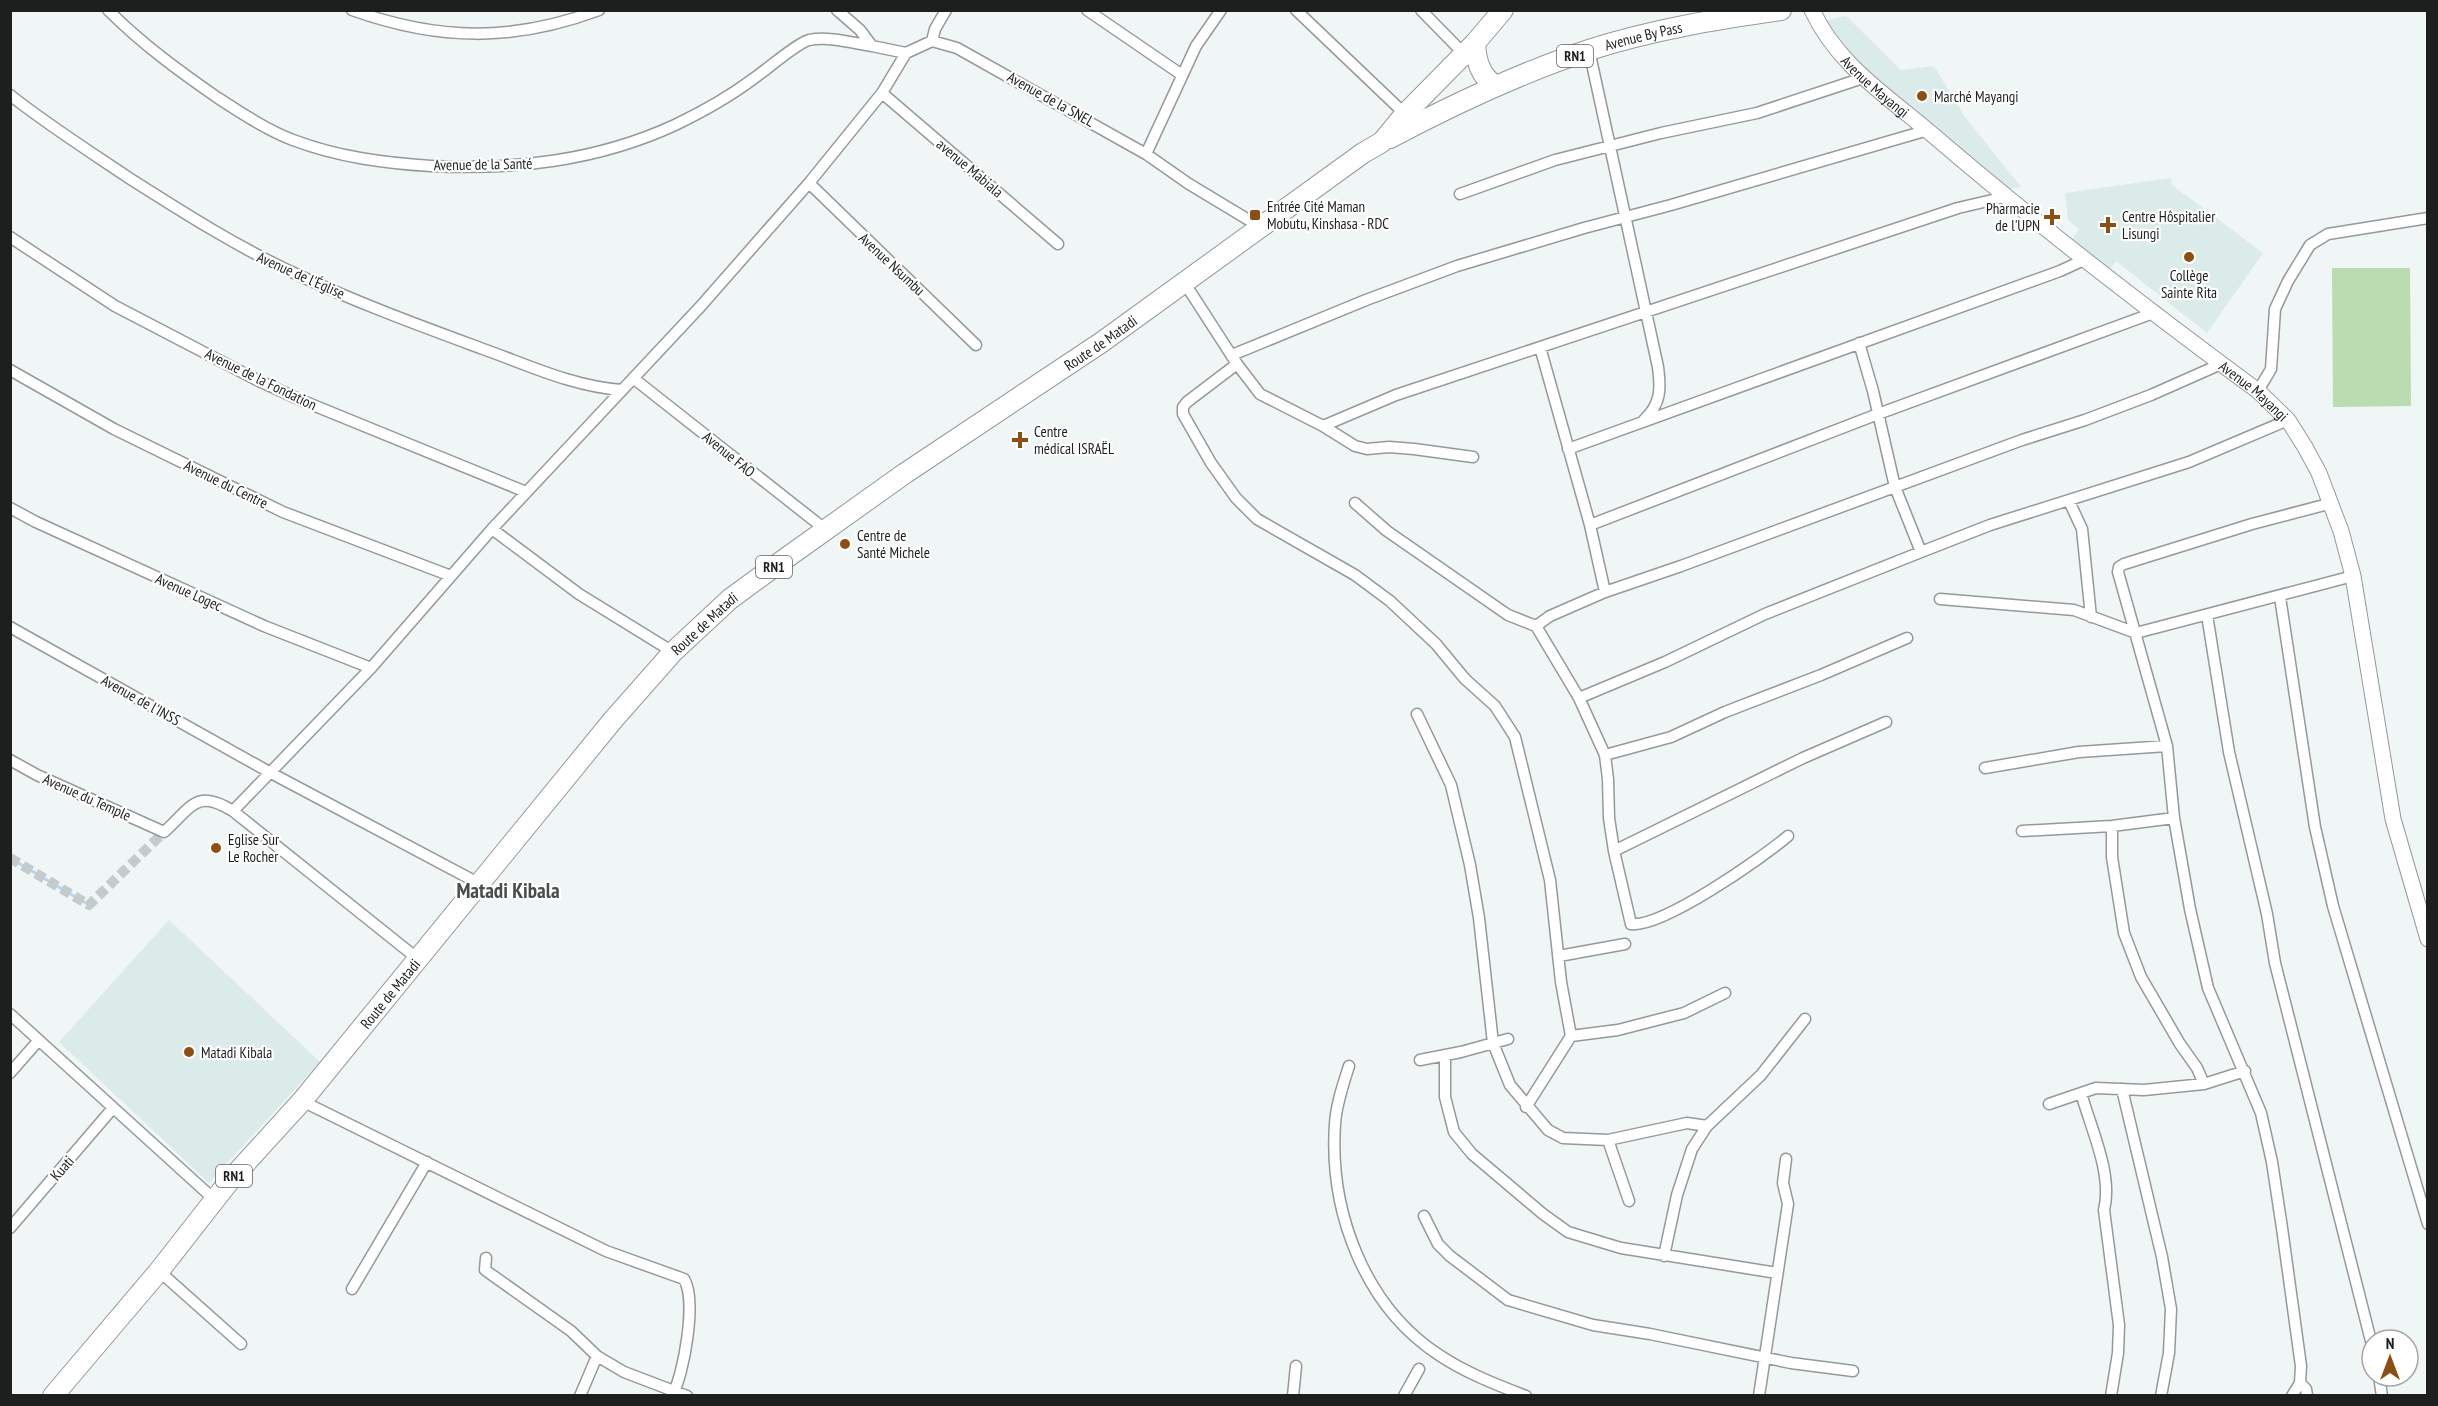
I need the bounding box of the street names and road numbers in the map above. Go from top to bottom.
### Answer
street label: Avenue By Pass [1602,17,1684,54]
road number: RN1 [1557,45,1593,67]
street label: Avenue Mayangi [1837,51,1913,121]
street label: Avenue de la SNEL [1004,67,1099,131]
street label: avenue Mabiala [933,135,1007,201]
street label: Avenue de la Santé [433,154,533,174]
street label: Avenue Nsumbu [855,229,929,299]
street label: Avenue de l'Église [254,247,348,303]
street label: Route de Matadi [1060,311,1140,374]
street label: Avenue de la Fondation [202,344,320,414]
street label: Avenue Mayangi [2216,356,2293,425]
street label: Avenue FAO [699,427,759,481]
street label: Avenue du Centre [181,456,271,512]
road number: RN1 [756,556,792,578]
street label: Avenue Logec [153,569,226,615]
street label: Route de Matadi [667,587,741,659]
street label: Avenue de l'INSS [98,670,184,730]
street label: Avenue du Temple [40,769,134,825]
street label: Route de Matadi [356,955,424,1032]
street label: Kuati [46,1152,78,1184]
road number: RN1 [216,1165,252,1187]

